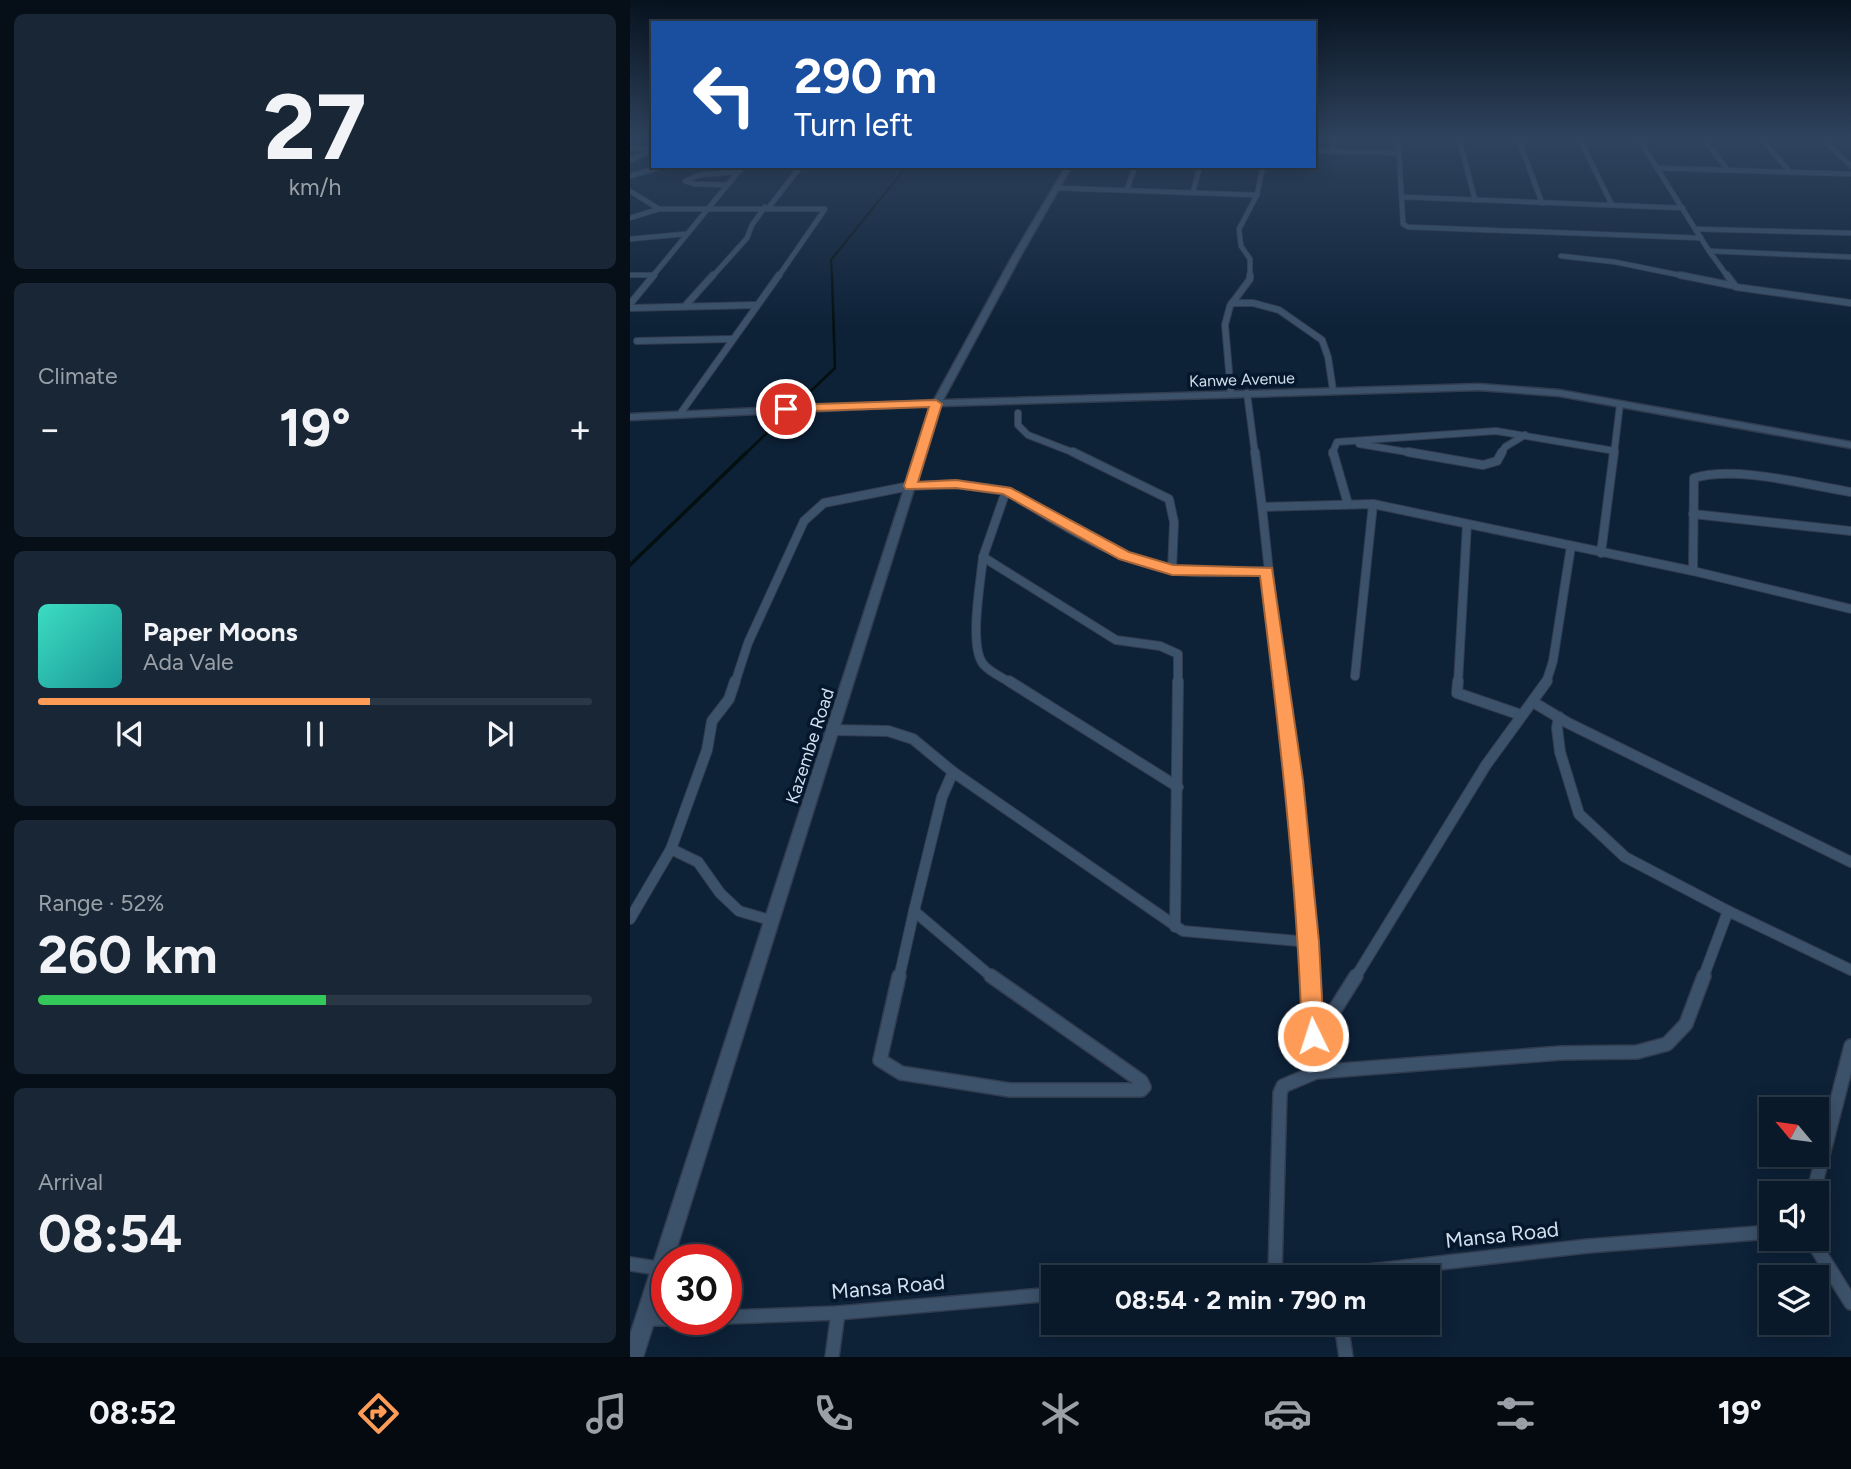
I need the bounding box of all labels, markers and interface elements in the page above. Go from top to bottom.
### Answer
text: 290 m [794,46,937,105]
icon: left [679,49,770,140]
text: 27 [263,73,367,182]
text: Turn left [794,106,913,144]
text: km/h [289,173,341,201]
text: Climate [38,362,117,390]
street label: Kanwe Avenue [1189,368,1295,391]
pin [756,379,816,439]
icon: arrive [767,390,805,428]
text: 19° [279,397,351,459]
text: − [38,406,62,452]
text: + [568,406,592,452]
text: Paper Moons [143,616,298,648]
text: Ada Vale [143,648,234,676]
street label: Kazembe Road [781,685,839,807]
icon: previous [111,715,149,753]
icon: pause [296,715,334,753]
icon: next [481,715,519,753]
text: Range · 52% [38,889,164,917]
text: 260 km [38,924,218,986]
position arrow [1276,999,1350,1073]
north arrow [1759,1097,1829,1167]
map controls [1759,1097,1829,1335]
text: Arrival [38,1168,103,1196]
button: sound [1759,1181,1829,1251]
text: 08:54 [38,1203,182,1265]
street label: Mansa Road [1444,1216,1560,1253]
speed limit sign: 30 [651,1244,742,1335]
button: layers [1759,1265,1829,1335]
street label: Mansa Road [830,1269,946,1304]
text: 08:54 · 2 min · 790 m [1115,1284,1366,1316]
icon: directions [354,1389,403,1438]
icon: music [582,1389,631,1438]
icon: phone [809,1389,858,1438]
icon: climate [1036,1389,1085,1438]
icon: car [1263,1389,1312,1438]
icon: filters [1491,1389,1540,1438]
text: 08:52 [89,1394,176,1432]
text: 19° [1718,1394,1762,1432]

